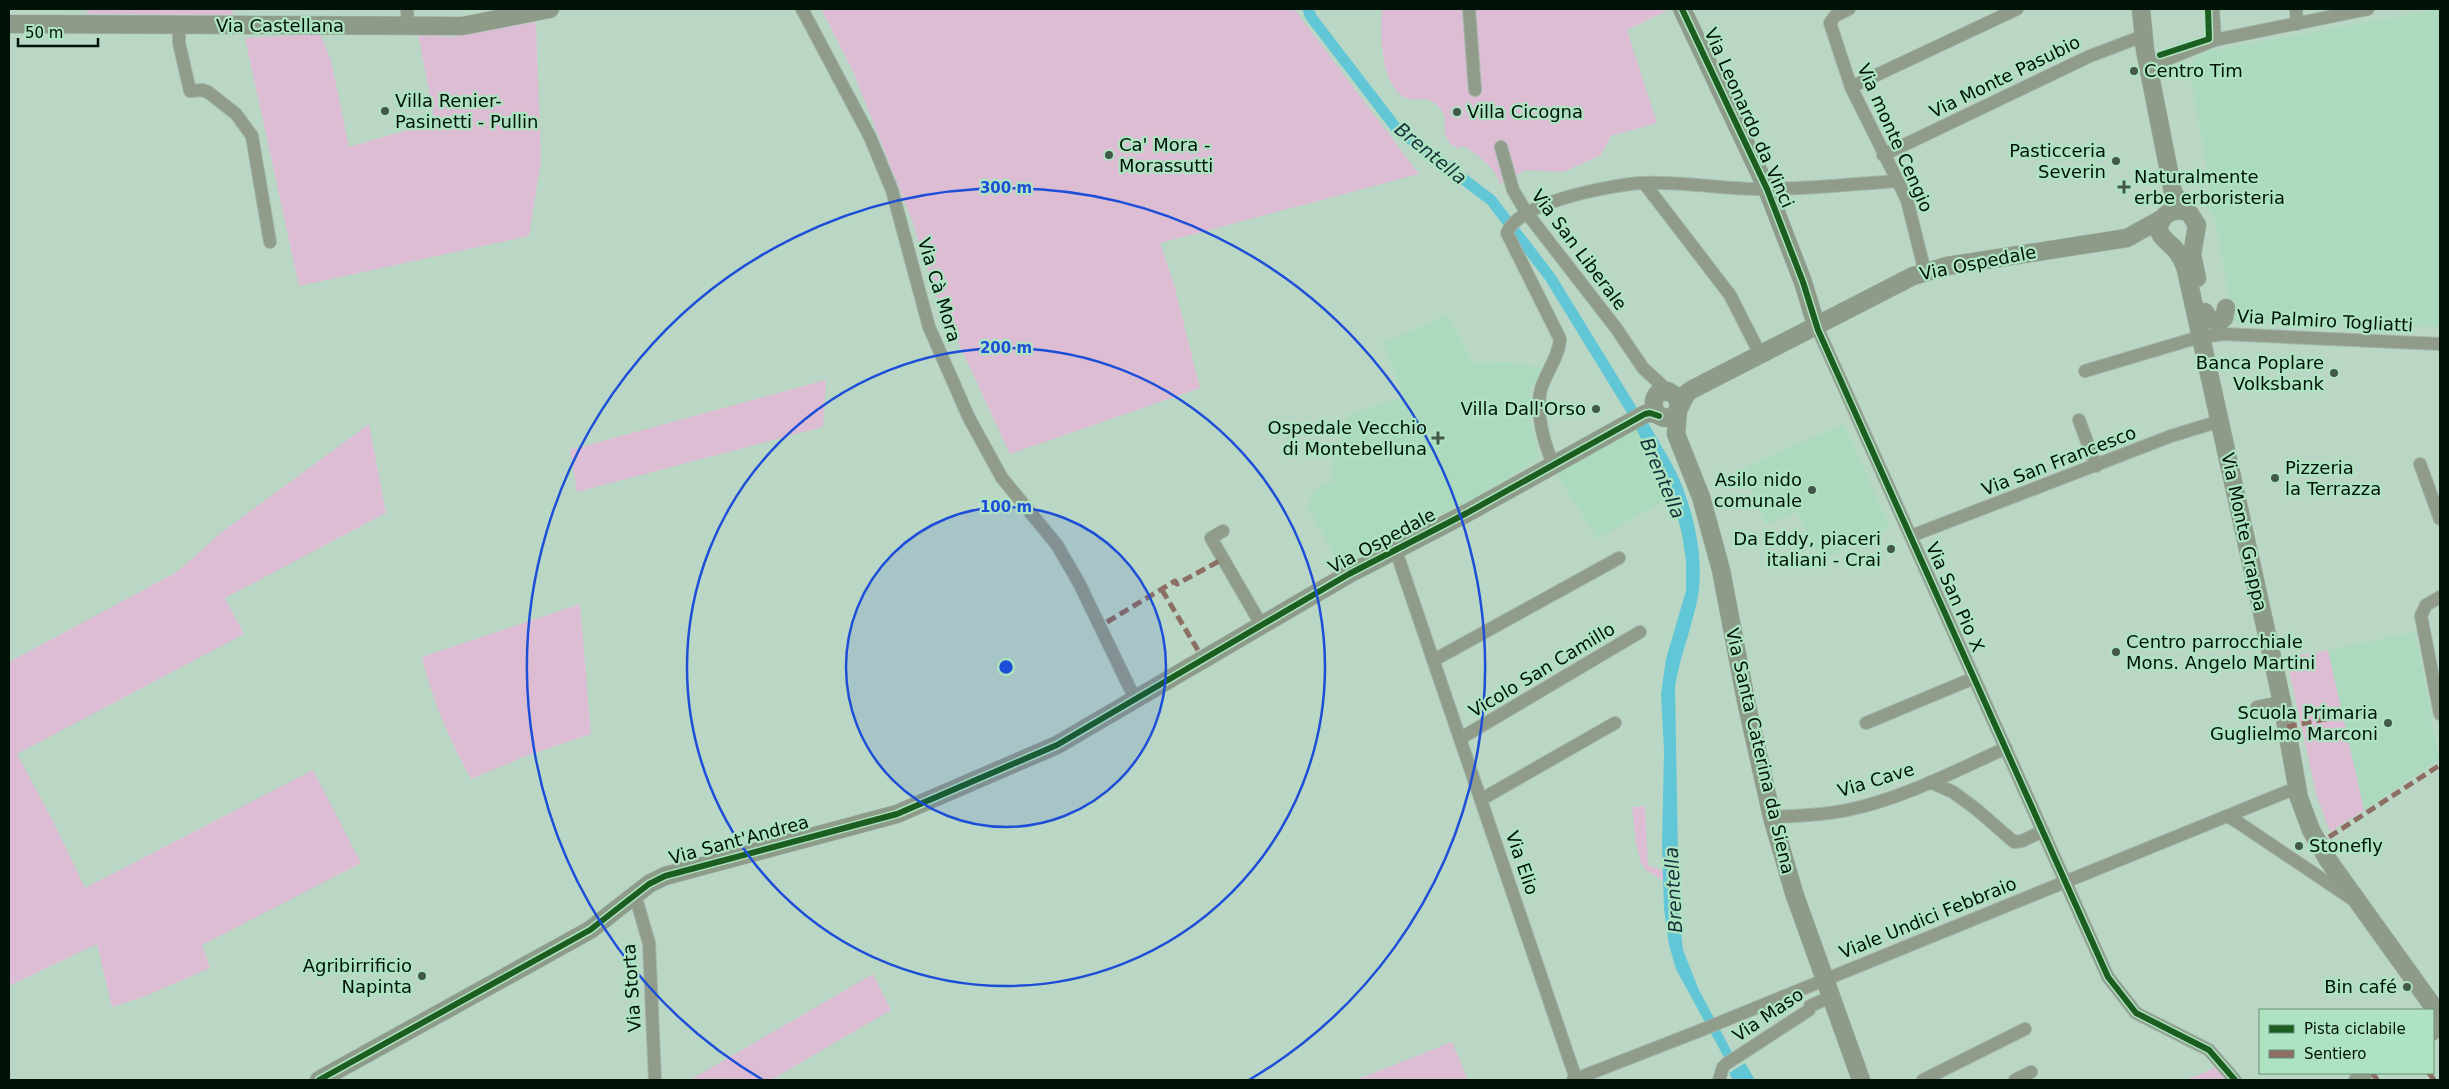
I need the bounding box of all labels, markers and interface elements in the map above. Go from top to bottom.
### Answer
scale bar [18,15,98,47]
street label: Via Castellana [216,15,344,36]
text: 50 m [25,24,63,42]
street label: Via Leonardo da Vinci [1700,25,1799,211]
street label: Via Monte Pasubio [1926,31,2083,122]
street label: Via monte Cengio [1853,60,1938,215]
place label: Centro Tim [2144,60,2243,81]
marker: Centro Tim [2128,65,2140,77]
place label: Villa Renier- Pasinetti - Pullin [395,90,538,132]
place label: Villa Cicogna [1467,101,1583,122]
marker: Villa Renier- Pasinetti - Pullin [379,105,391,117]
marker: Villa Cicogna [1451,106,1463,118]
water label: Brentella [1391,117,1471,189]
place label: Ca' Mora - Morassutti [1119,134,1213,176]
place label: Pasticceria Severin [2009,140,2106,182]
marker: Ca' Mora - Morassutti [1103,149,1115,161]
marker: Pasticceria Severin [2110,155,2122,167]
place label: Naturalmente erbe erboristeria [2134,166,2285,208]
text: 300 m [980,179,1032,197]
marker: Naturalmente erbe erboristeria [2118,181,2130,193]
street label: Via San Liberale [1527,185,1632,314]
street label: Via Cà Mora [914,235,965,345]
street label: Via Ospedale [1918,241,2038,284]
street label: Via Palmiro Togliatti [2236,305,2414,336]
text: 200 m [980,339,1032,357]
place label: Banca Poplare Volksbank [2196,352,2325,394]
marker: Banca Poplare Volksbank [2328,367,2340,379]
place label: Villa Dall'Orso [1461,398,1586,419]
marker: Villa Dall'Orso [1590,403,1602,415]
place label: Ospedale Vecchio di Montebelluna [1267,417,1427,459]
street label: Via San Francesco [1979,421,2139,500]
marker: Ospedale Vecchio di Montebelluna [1431,431,1445,445]
water label: Brentella [1636,434,1690,522]
street label: Via Monte Grappa [2217,451,2272,613]
place label: Pizzeria la Terrazza [2285,457,2381,499]
place label: Asilo nido comunale [1714,469,1802,511]
marker: Pizzeria la Terrazza [2269,472,2281,484]
marker: Asilo nido comunale [1806,484,1818,496]
text: 100 m [980,498,1032,516]
street label: Via Ospedale [1325,504,1439,578]
place label: Da Eddy, piaceri italiani - Crai [1733,528,1881,570]
street label: Via San Pio X [1922,539,1989,655]
marker: Da Eddy, piaceri italiani - Crai [1885,543,1897,555]
street label: Vicolo San Camillo [1465,618,1618,721]
street label: Via Santa Caterina da Siena [1722,626,1799,876]
place label: Centro parrocchiale Mons. Angelo Martini [2126,631,2315,673]
marker: Centro parrocchiale Mons. Angelo Martini [2110,646,2122,658]
centre of rings [997,658,1015,676]
place label: Scuola Primaria Guglielmo Marconi [2210,702,2378,744]
marker: Scuola Primaria Guglielmo Marconi [2382,717,2394,729]
street label: Via Cave [1835,758,1917,801]
street label: Via Sant'Andrea [667,811,811,868]
street label: Via Elio [1502,828,1543,897]
place label: Stonefly [2309,835,2383,856]
marker: Stonefly [2293,840,2305,852]
water label: Brentella [1660,847,1686,933]
street label: Viale Undici Febbraio [1836,872,2019,963]
street label: Via Storta [618,943,645,1033]
place label: Agribirrificio Napinta [303,955,412,997]
marker: Agribirrificio Napinta [416,970,428,982]
place label: Bin café [2324,976,2397,997]
marker: Bin café [2401,981,2413,993]
street label: Via Maso [1728,983,1807,1046]
legend [2259,1009,2434,1074]
text: Pista ciclabile [2304,1020,2406,1038]
text: Sentiero [2304,1045,2367,1063]

